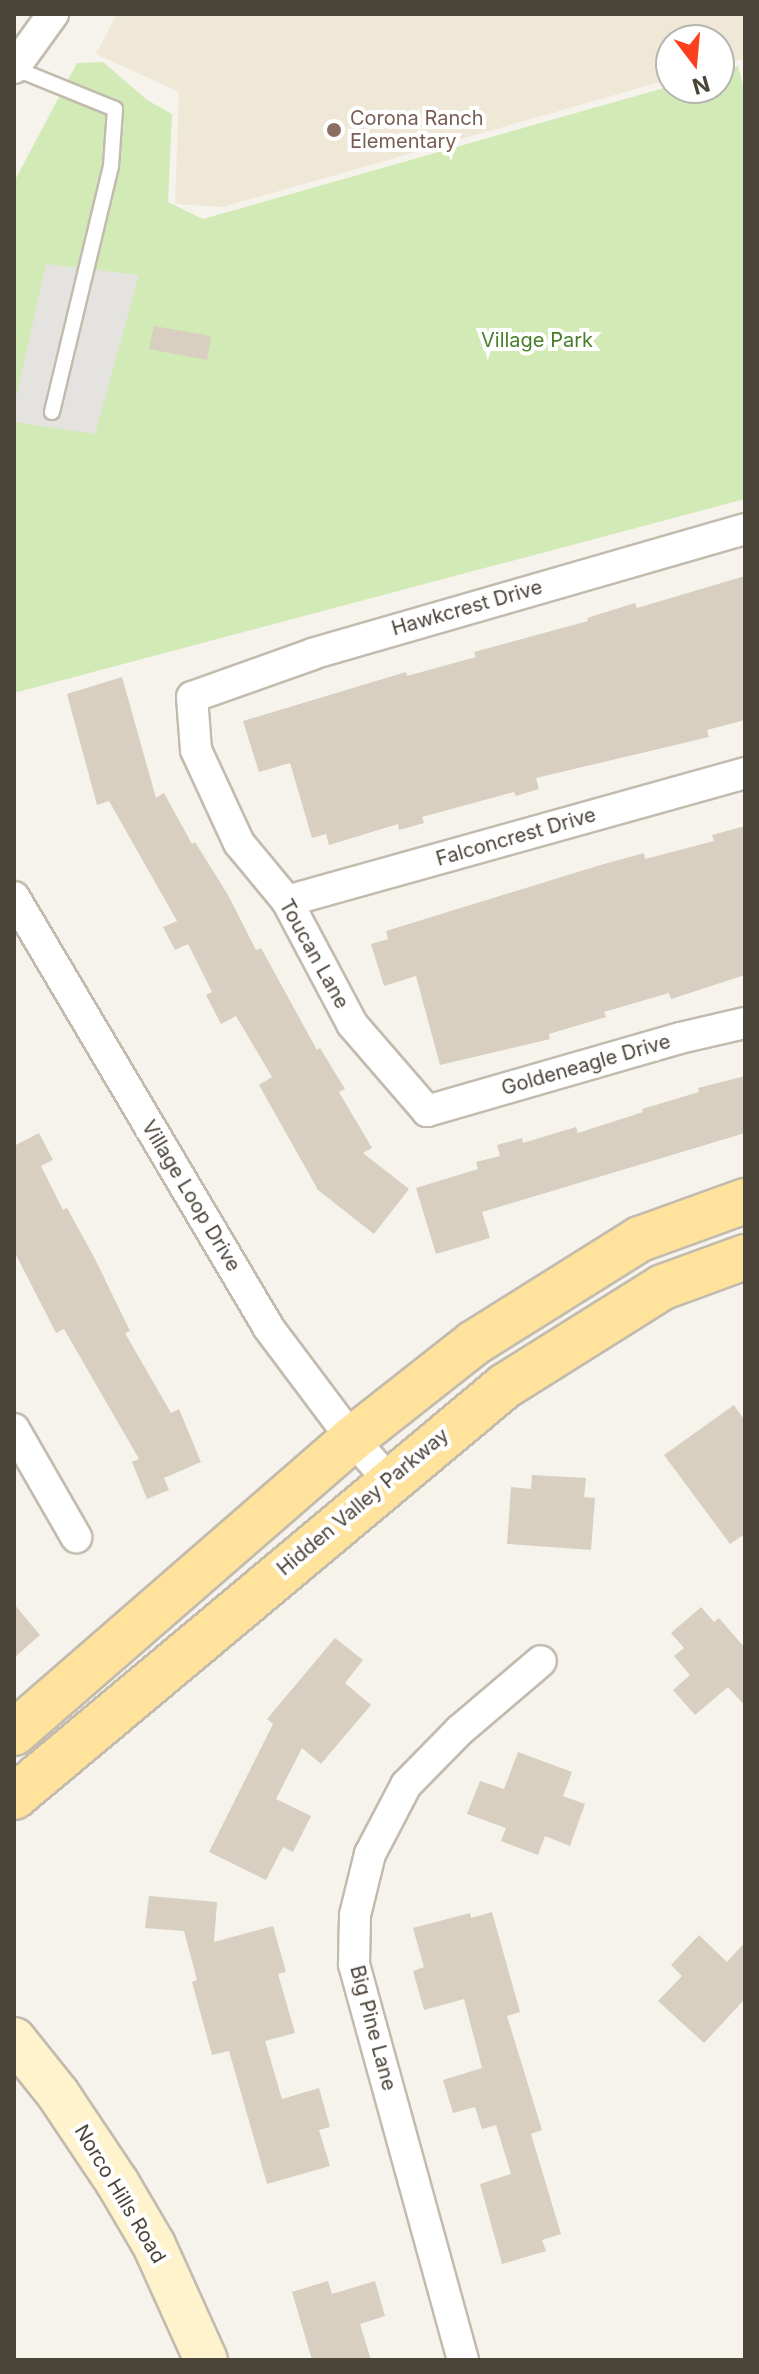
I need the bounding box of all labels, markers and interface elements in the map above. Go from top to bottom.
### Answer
north arrow [655,24,735,104]
text: N [689,70,713,100]
place label: Corona Ranch Elementary [350,106,484,153]
marker: Corona Ranch Elementary [325,121,343,139]
park label: Village Park [481,328,593,352]
street label: Hawkcrest Drive [389,575,545,641]
street label: Falconcrest Drive [433,803,599,871]
street label: Toucan Lane [274,895,354,1013]
street label: Goldeneagle Drive [499,1029,673,1101]
street label: Village Loop Drive [136,1116,246,1276]
street label: Hidden Valley Parkway [272,1423,454,1581]
street label: Big Pine Lane [345,1963,401,2093]
street label: Norco Hills Road [69,2120,171,2268]

